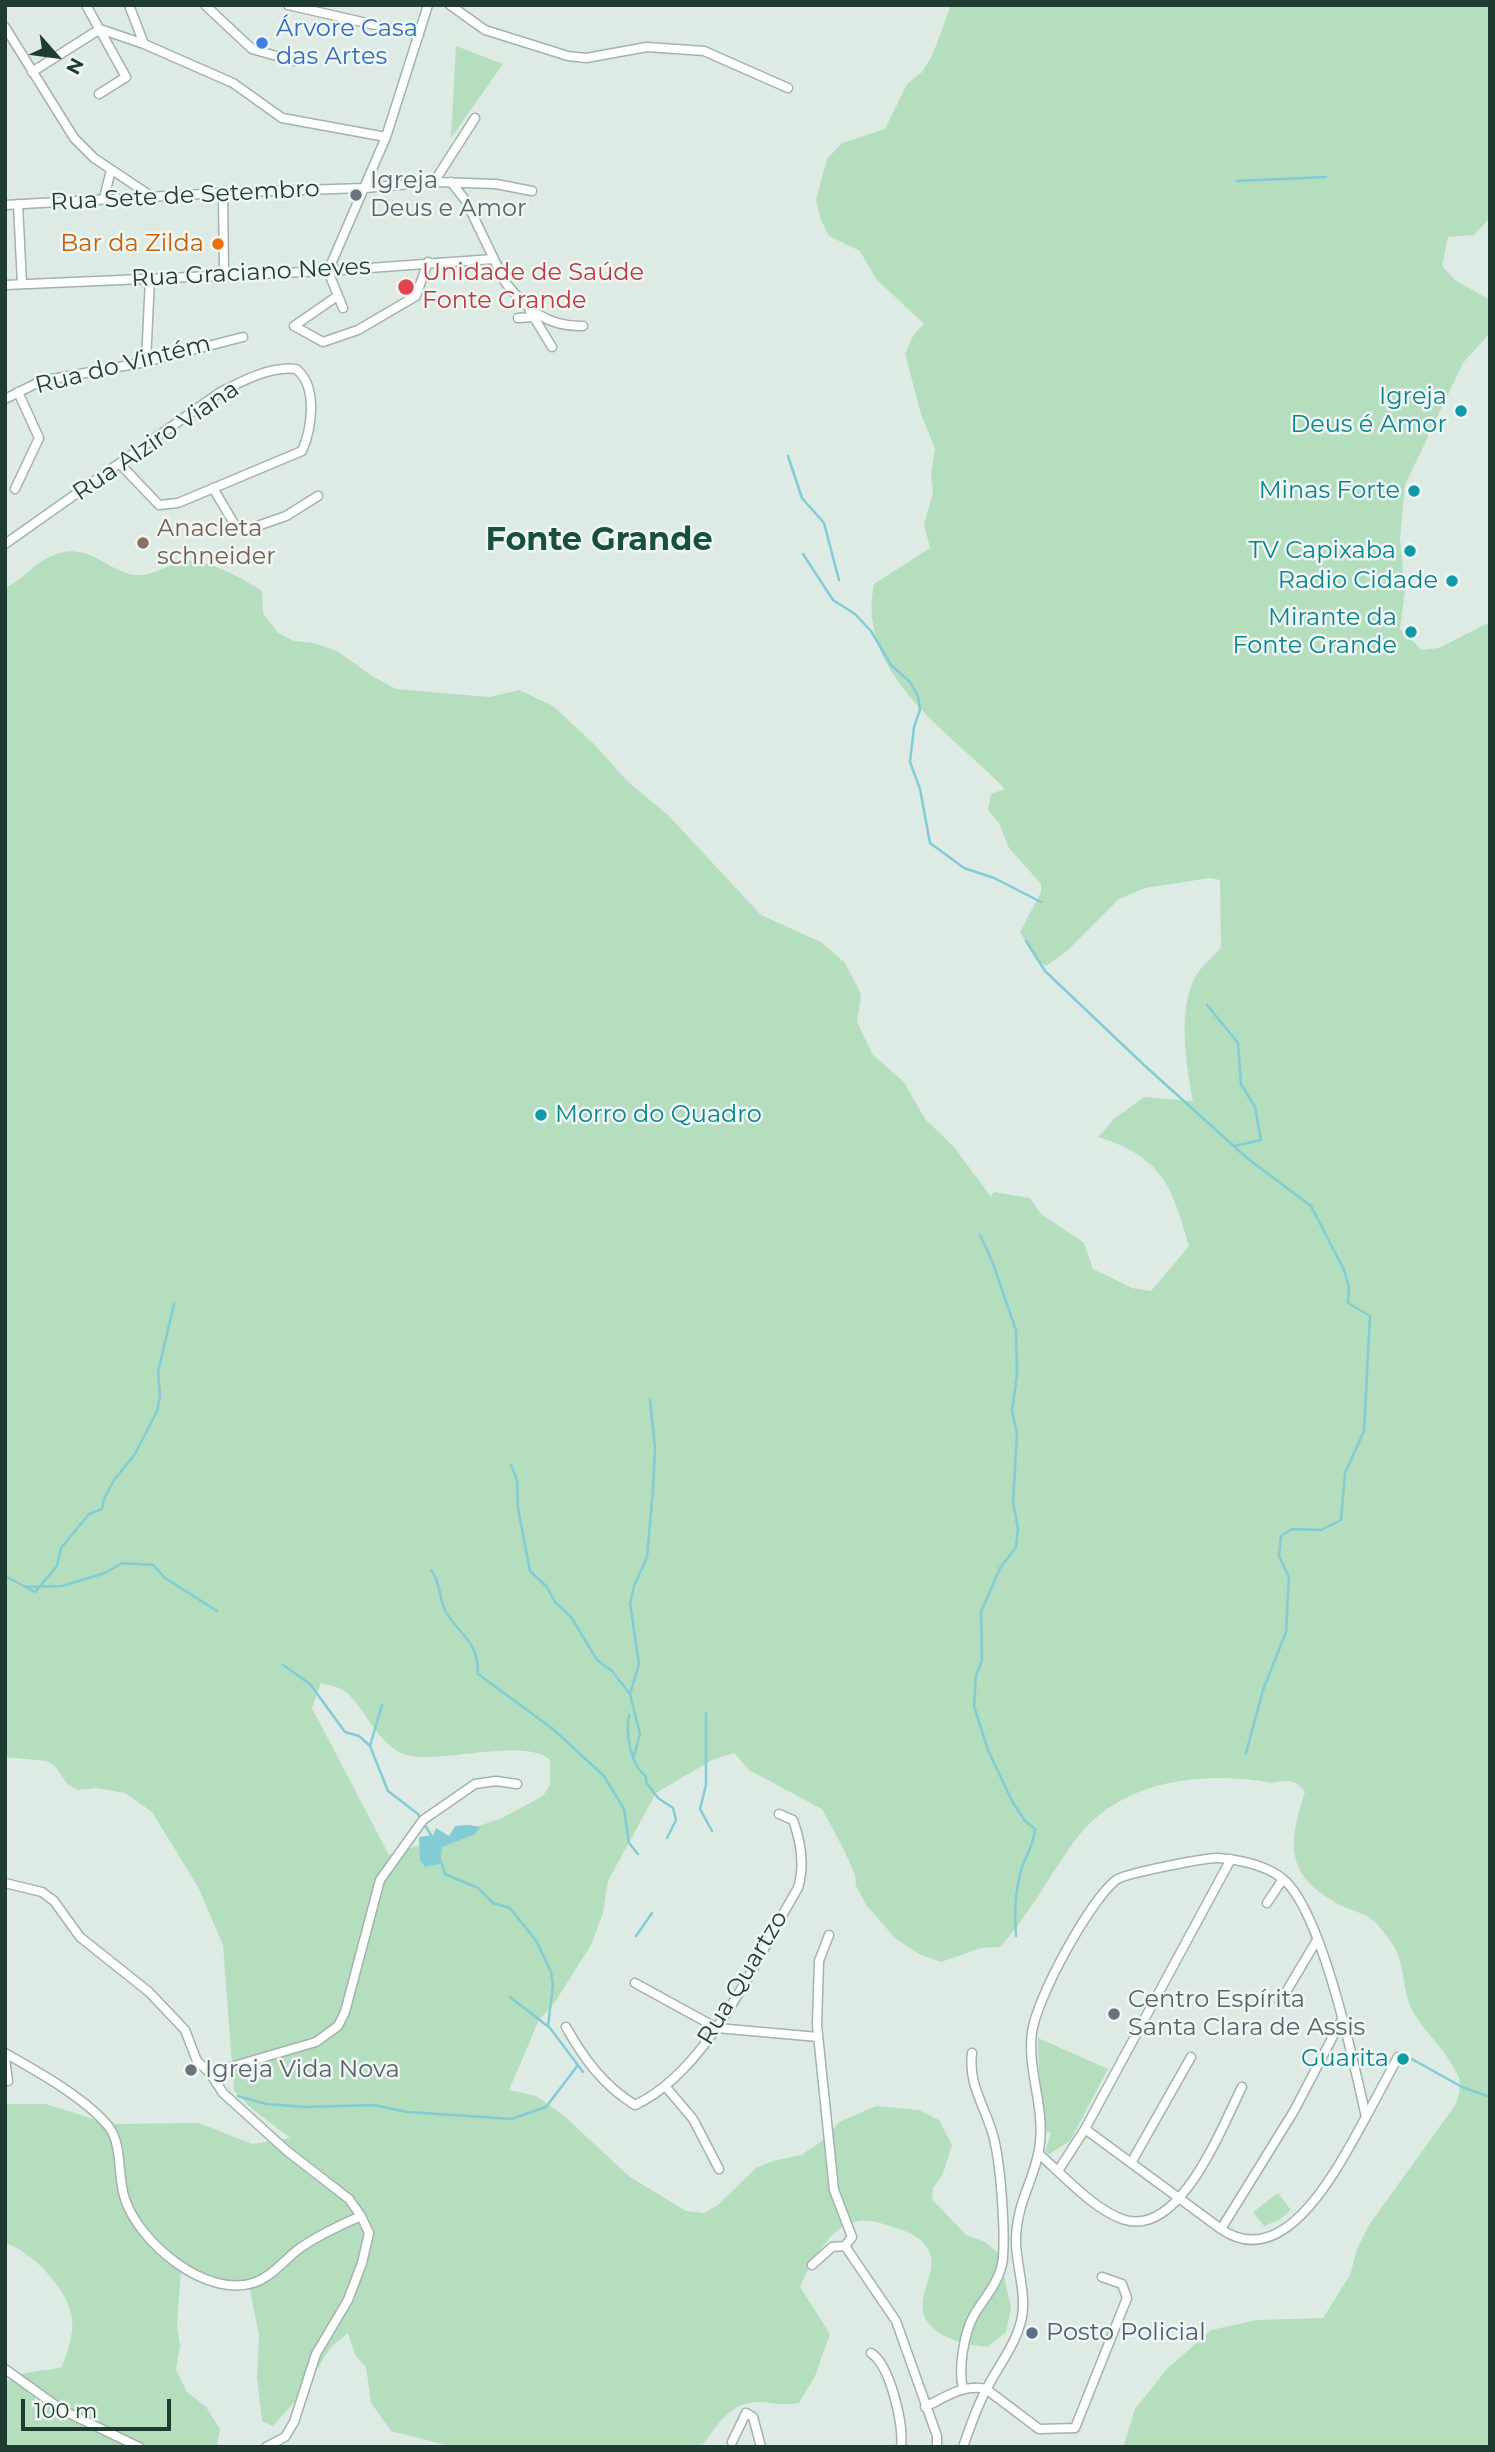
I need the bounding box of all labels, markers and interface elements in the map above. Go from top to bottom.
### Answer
place label: Árvore Casa das Artes [276,15,418,71]
north arrow [21,21,91,91]
marker: Árvore Casa das Artes [254,35,270,51]
text: N [61,54,89,78]
place label: Igreja Deus e Amor [370,167,527,223]
street label: Rua Sete de Setembro [50,175,320,217]
marker: Igreja Deus e Amor [348,187,364,203]
place label: Bar da Zilda [60,230,204,258]
marker: Bar da Zilda [210,236,226,252]
street label: Rua Graciano Neves [131,252,371,294]
place label: Unidade de Saúde Fonte Grande [422,259,644,315]
marker: Unidade de Saúde Fonte Grande [396,277,416,297]
street label: Rua do Vintém [32,329,214,401]
street label: Rua Alziro Viana [67,375,245,507]
place label: Igreja Deus é Amor [1290,383,1447,439]
marker: Igreja Deus é Amor [1453,403,1469,419]
place label: Minas Forte [1259,477,1400,505]
marker: Minas Forte [1406,483,1422,499]
place label: Anacleta schneider [157,515,276,571]
district label: Fonte Grande [485,522,713,560]
marker: Anacleta schneider [135,535,151,551]
place label: TV Capixaba [1249,537,1396,565]
marker: TV Capixaba [1402,543,1418,559]
place label: Radio Cidade [1278,567,1438,595]
marker: Radio Cidade [1444,573,1460,589]
place label: Mirante da Fonte Grande [1233,604,1397,660]
marker: Mirante da Fonte Grande [1403,624,1419,640]
place label: Morro do Quadro [555,1101,762,1129]
marker: Morro do Quadro [533,1107,549,1123]
street label: Rua Quartzo [692,1906,794,2050]
place label: Centro Espírita Santa Clara de Assis [1128,1986,1365,2042]
marker: Centro Espírita Santa Clara de Assis [1106,2006,1122,2022]
place label: Guarita [1301,2045,1389,2073]
marker: Guarita [1395,2051,1411,2067]
place label: Igreja Vida Nova [205,2056,400,2084]
marker: Igreja Vida Nova [183,2062,199,2078]
place label: Posto Policial [1046,2319,1206,2347]
marker: Posto Policial [1024,2325,1040,2341]
scale bar [24,2386,175,2430]
text: 100 m [34,2398,97,2423]

